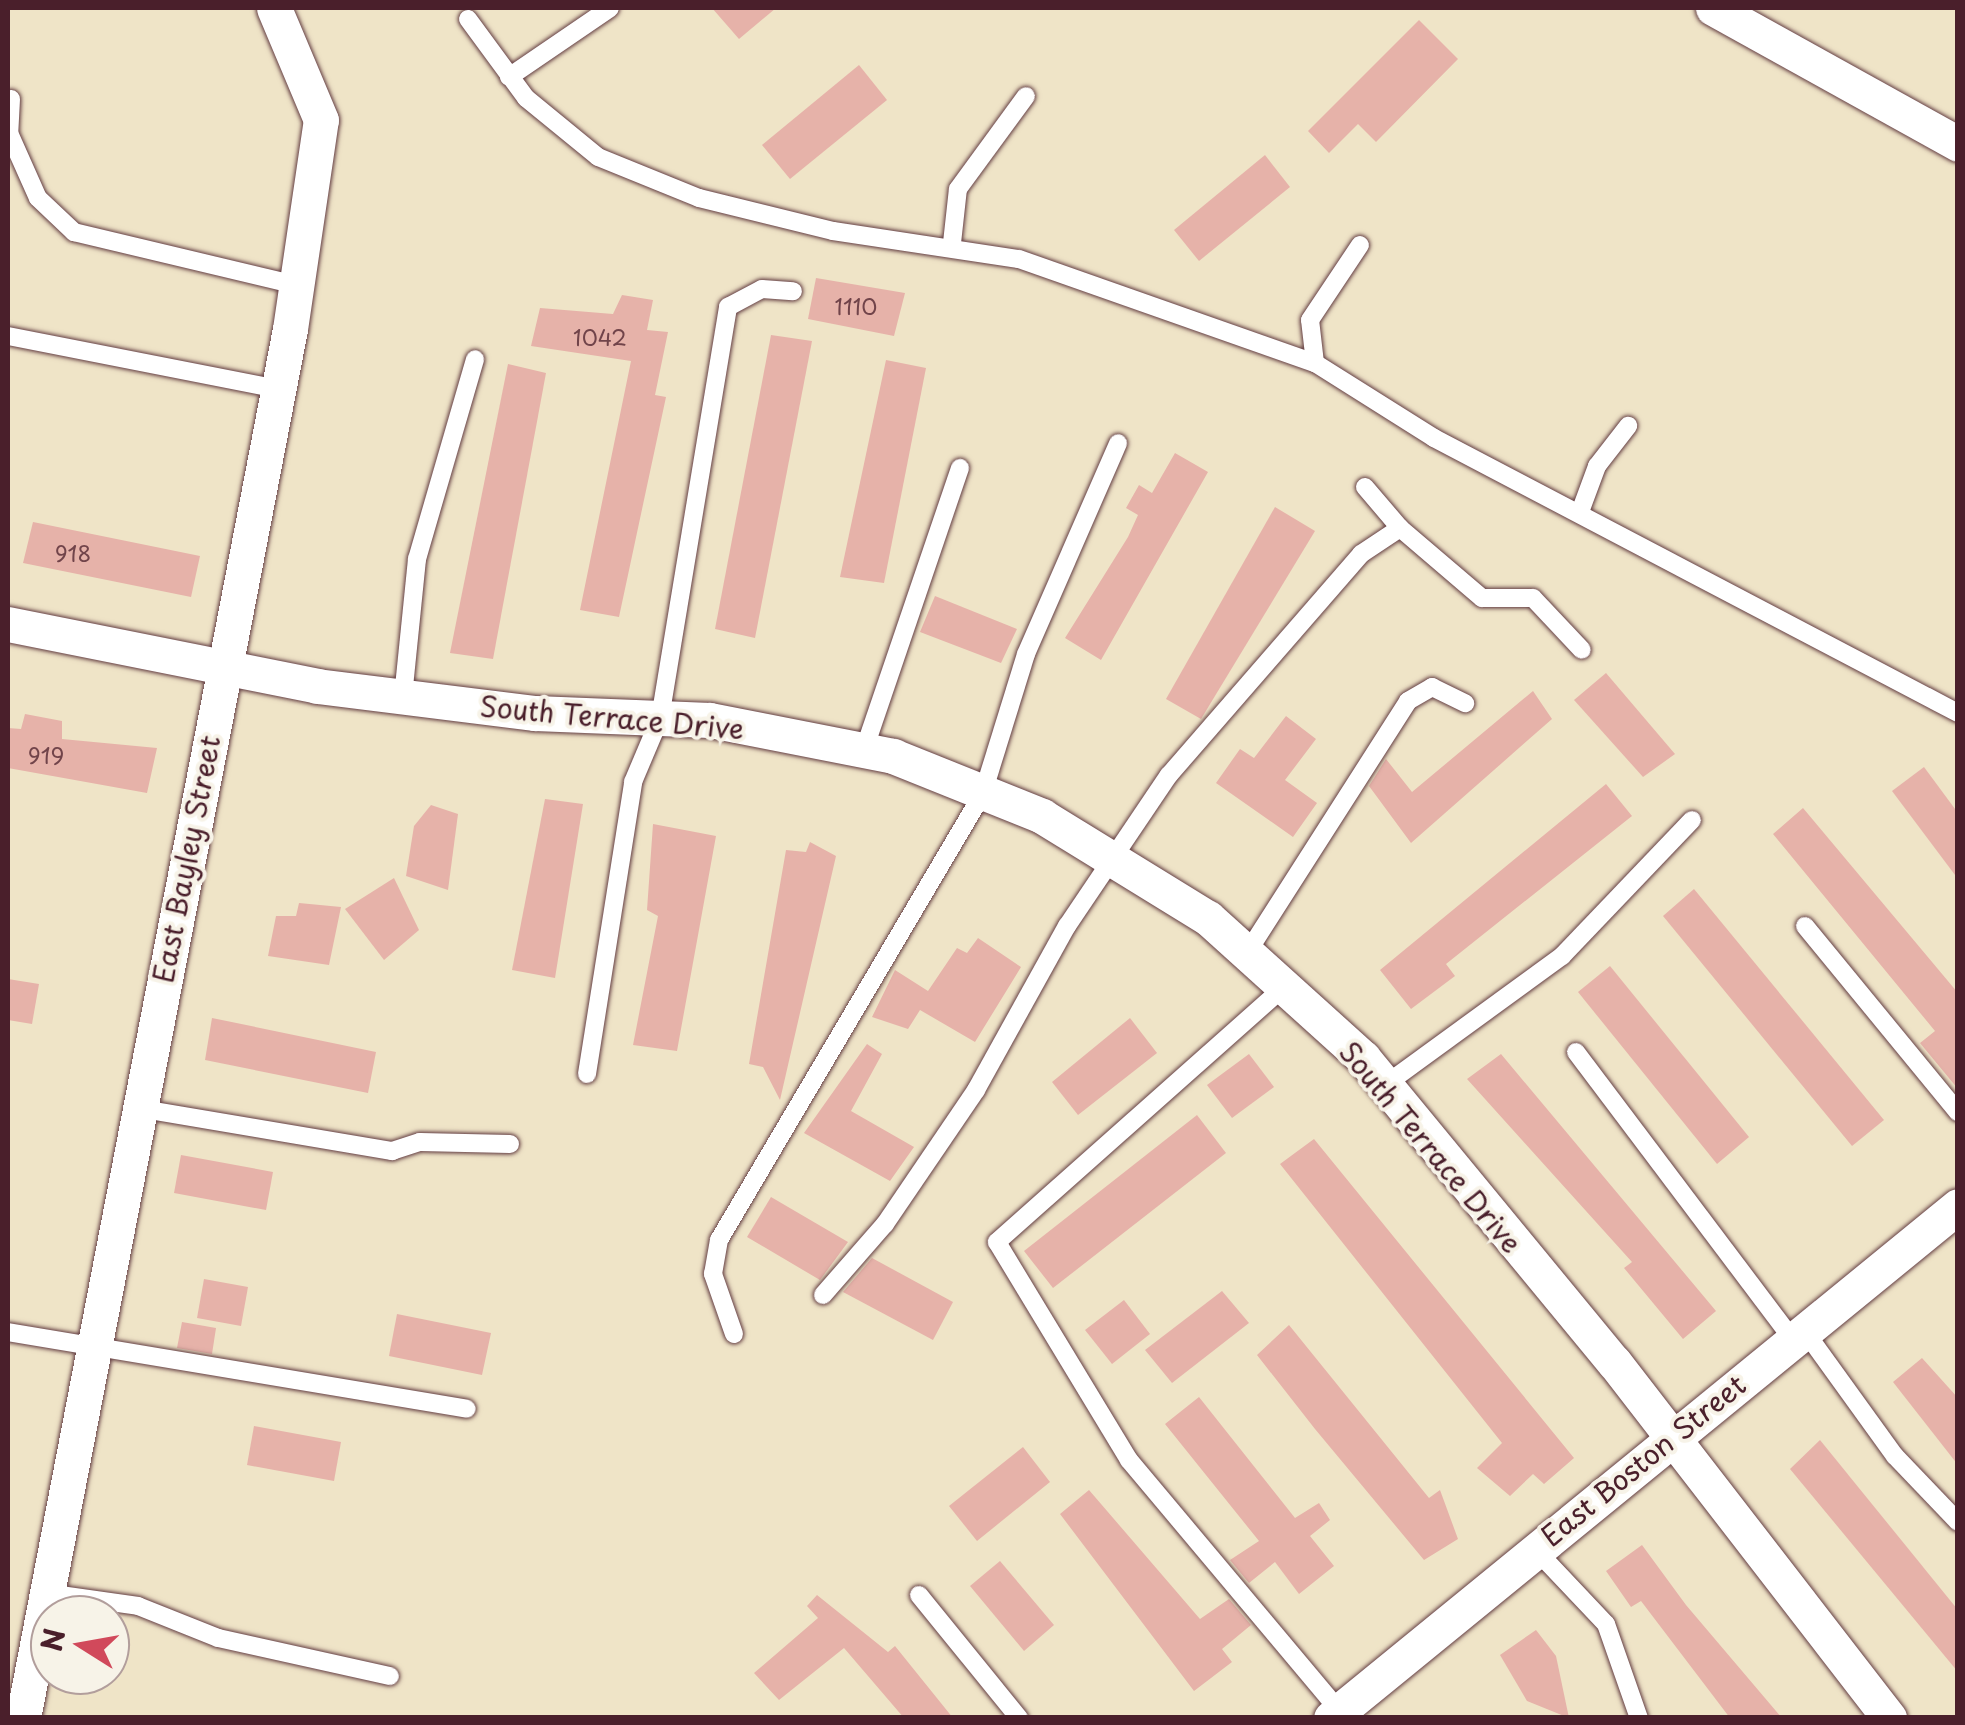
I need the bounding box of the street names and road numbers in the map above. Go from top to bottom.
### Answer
street label: South Terrace Drive [477,689,747,745]
street label: East Bayley Street [145,731,227,987]
street label: South Terrace Drive [1332,1033,1530,1261]
street label: East Boston Street [1534,1368,1752,1552]

